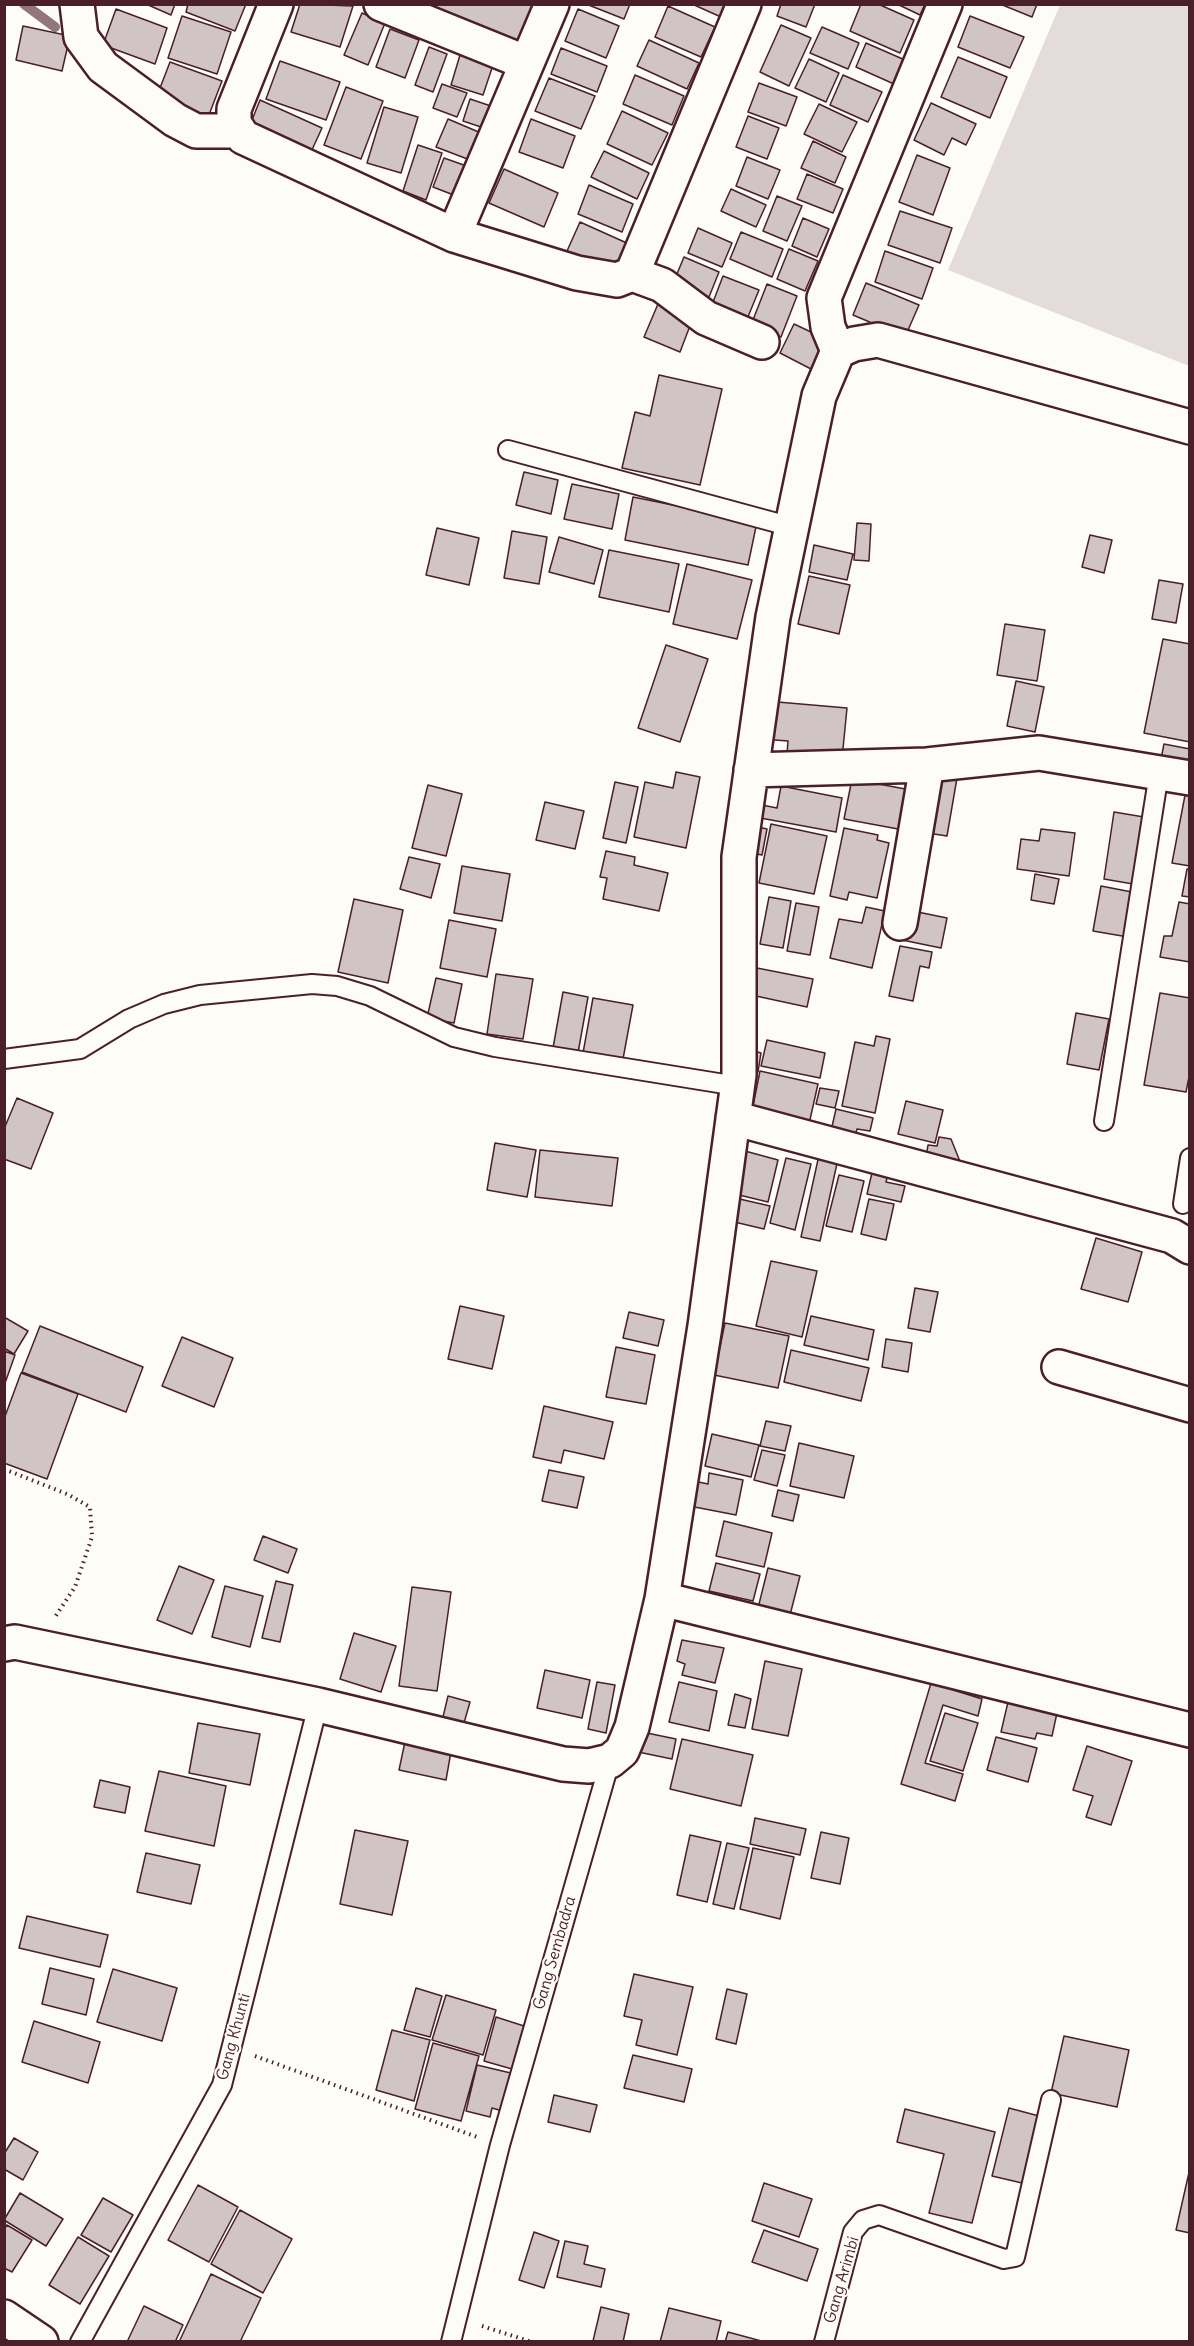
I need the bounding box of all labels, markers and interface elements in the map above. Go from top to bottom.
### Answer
street label: Gang Sembadra [530,1894,580,2012]
street label: Gang Khunti [213,1991,255,2083]
street label: Gang Arimbi [820,2234,864,2326]

